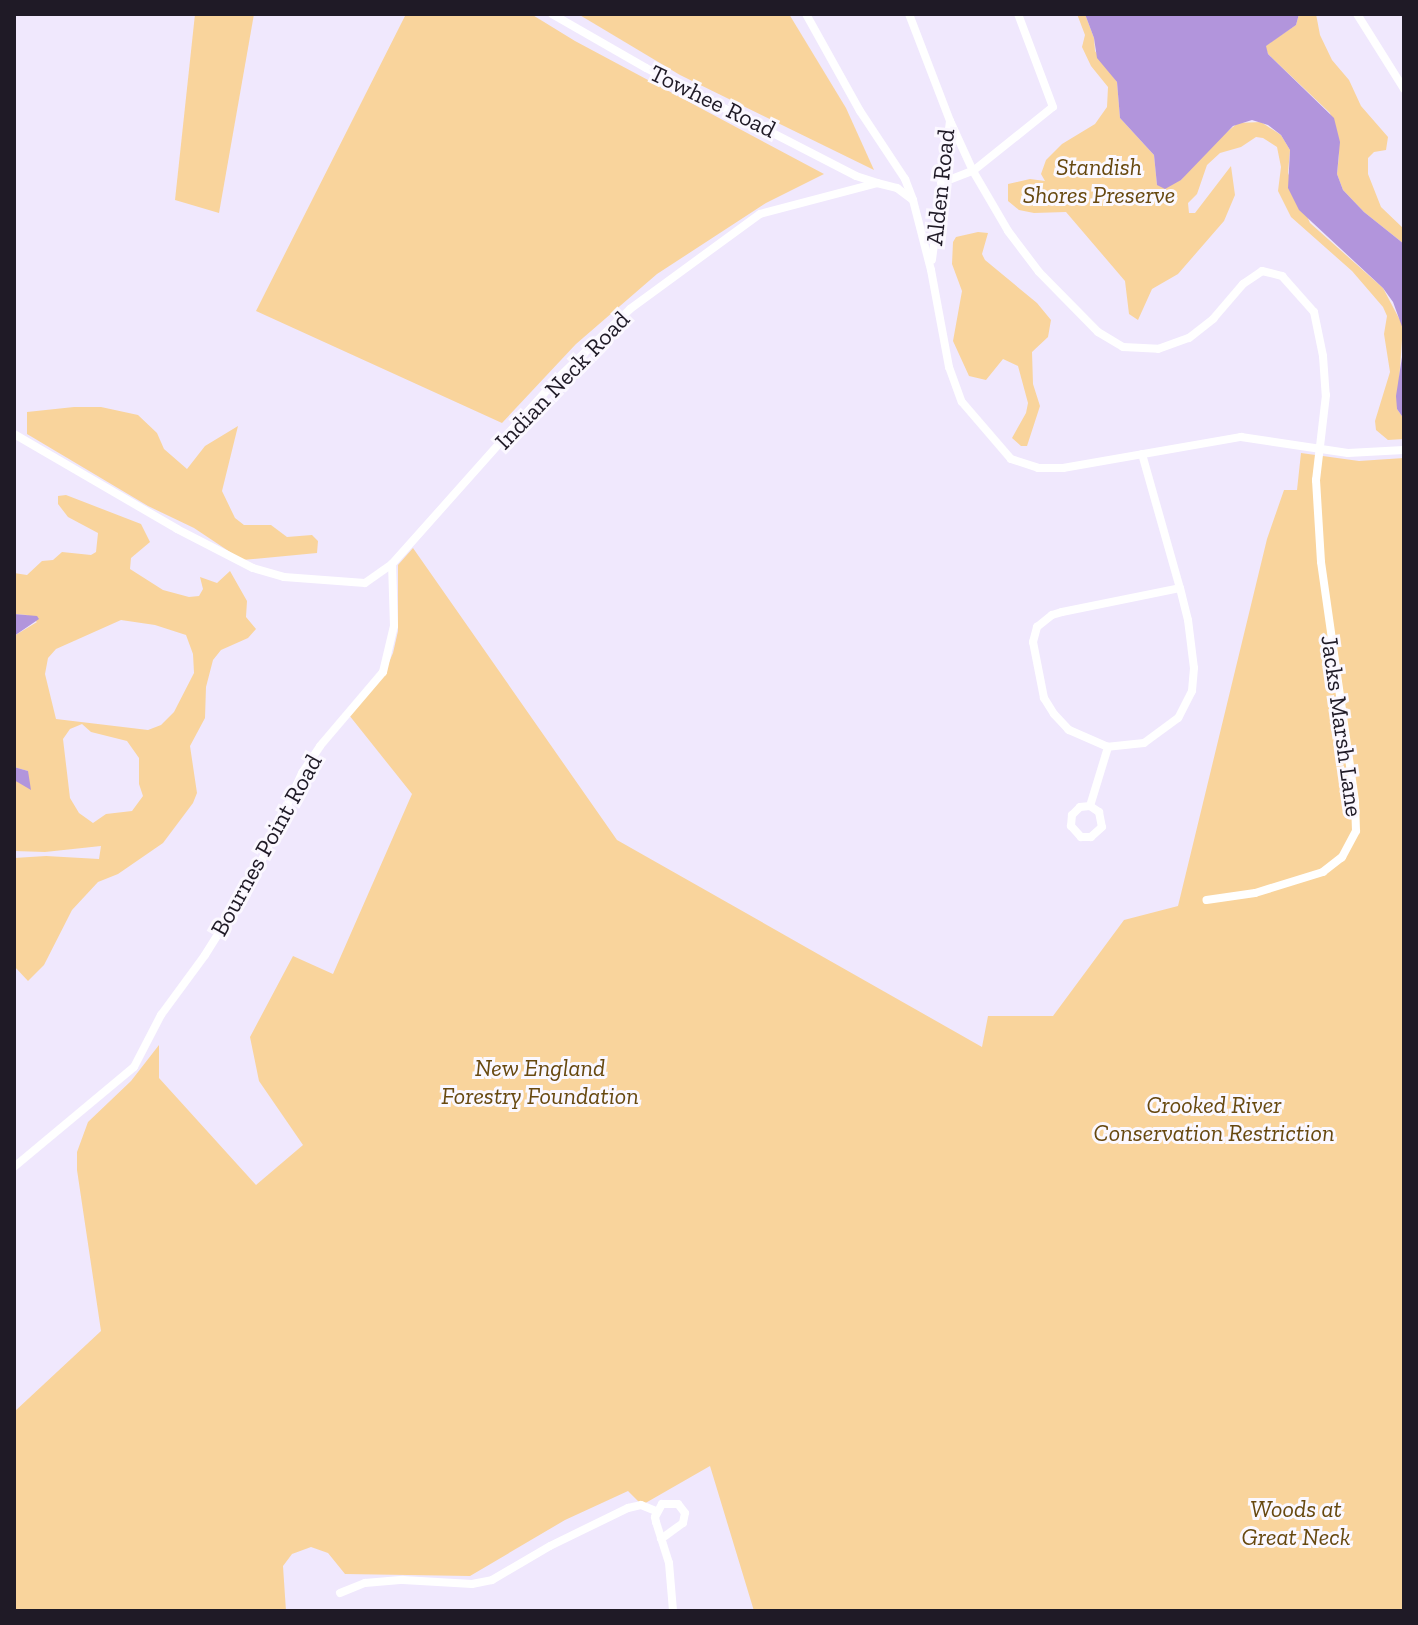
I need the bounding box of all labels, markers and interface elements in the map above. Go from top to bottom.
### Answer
street label: Towhee Road [645,58,781,144]
street label: Alden Road [920,127,960,247]
park label: Standish Shores Preserve [1023,153,1175,209]
street label: Indian Neck Road [489,305,635,455]
street label: Jacks Marsh Lane [1315,633,1369,819]
street label: Bournes Point Road [204,749,328,941]
park label: New England Forestry Foundation [441,1054,639,1110]
park label: Crooked River Conservation Restriction [1093,1091,1335,1147]
park label: Woods at Great Neck [1242,1495,1350,1551]

